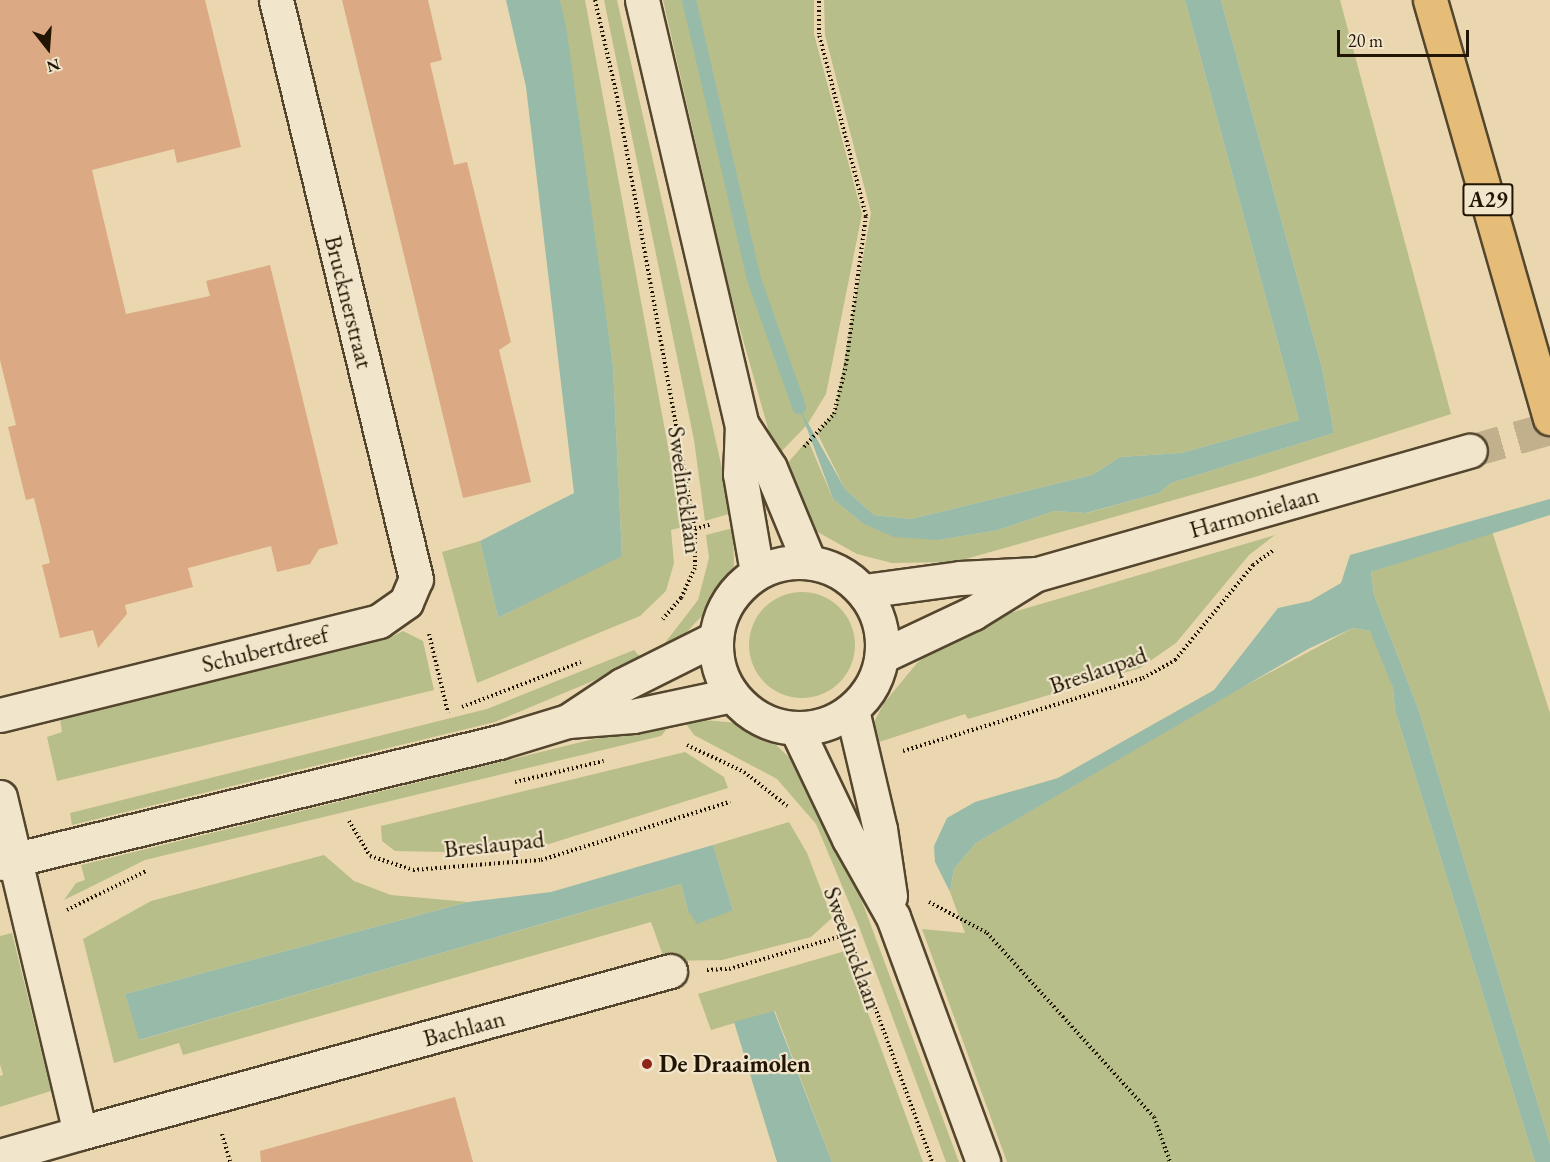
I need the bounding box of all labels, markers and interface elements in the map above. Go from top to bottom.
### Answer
north arrow [18,18,78,78]
scale bar [1340,18,1472,56]
text: 20 m [1348,29,1383,52]
text: N [44,54,63,78]
road number: A29 [1461,181,1515,219]
street label: Brucknerstraat [319,233,379,371]
street label: Sweelincklaan [662,424,708,556]
street label: Harmonielaan [1186,480,1322,544]
street label: Schubertdreef [199,619,331,679]
street label: Breslaupad [1046,640,1150,700]
street label: Breslaupad [442,824,546,864]
street label: Sweelincklaan [818,883,888,1013]
street label: Bachlaan [420,1003,508,1053]
place label: De Draaimolen [659,1050,811,1078]
marker: De Draaimolen [640,1057,654,1071]

